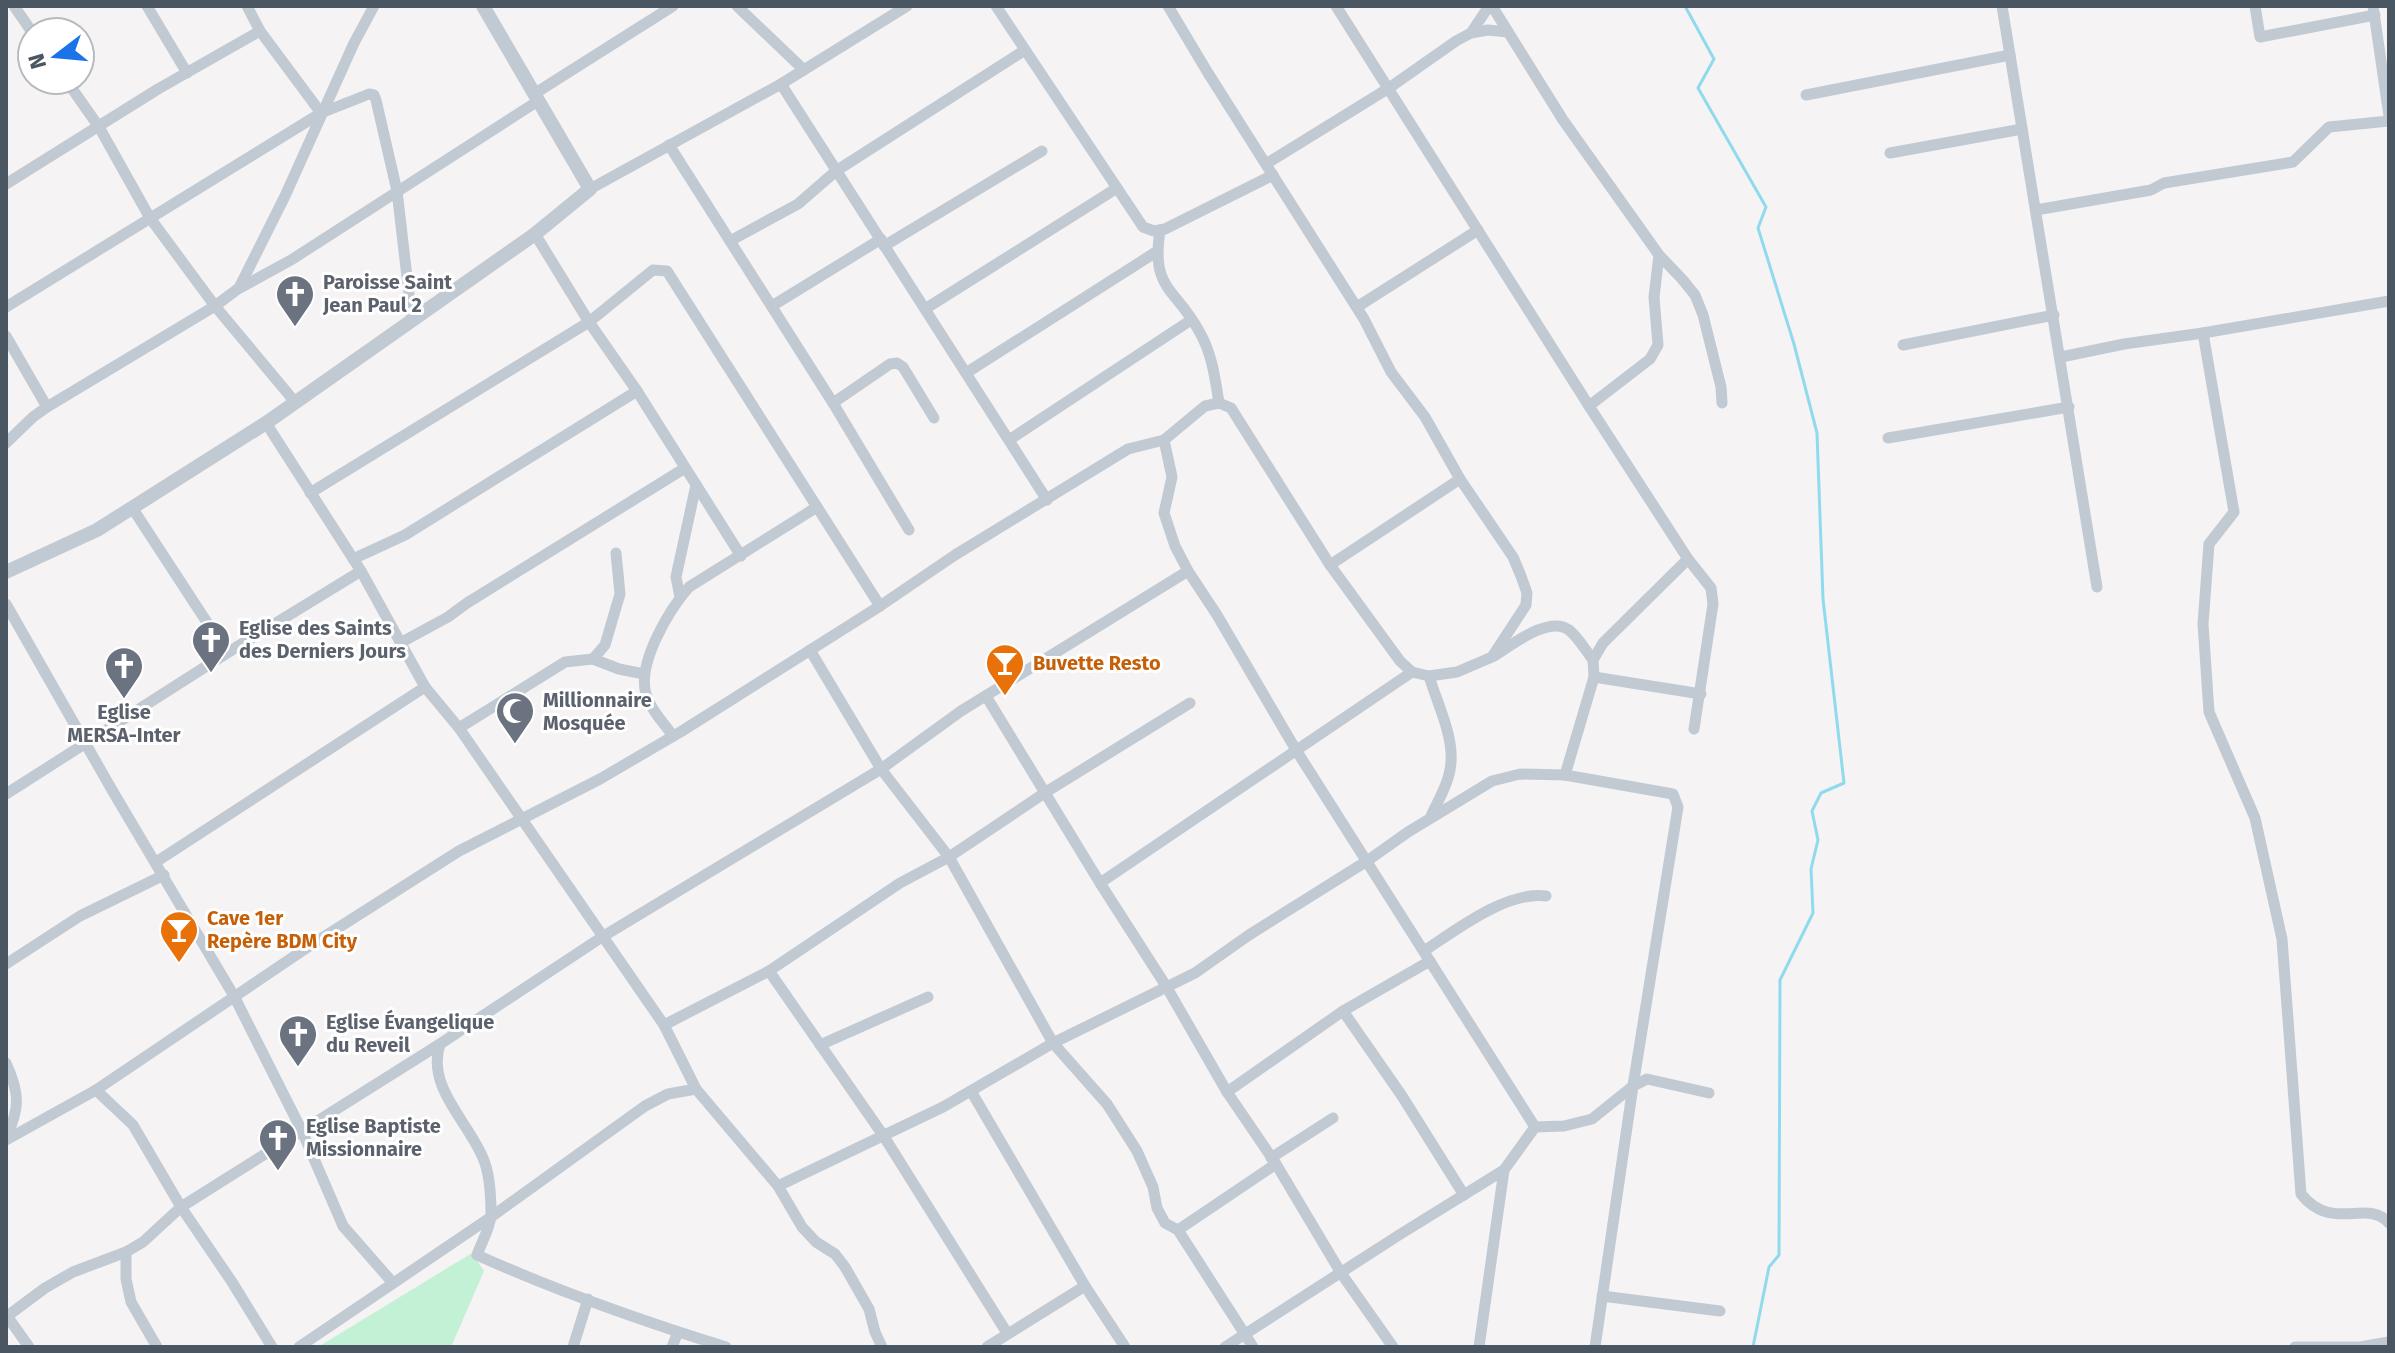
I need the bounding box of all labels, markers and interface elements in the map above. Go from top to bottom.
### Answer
north arrow [16,16,96,96]
text: N [22,51,52,72]
place label: Paroisse Saint Jean Paul 2 [322,270,452,317]
church icon: Paroisse Saint Jean Paul 2 [274,273,316,328]
place label: Eglise des Saints des Derniers Jours [239,616,406,663]
church icon: Eglise des Saints des Derniers Jours [190,619,232,674]
bar icon: Buvette Resto [984,642,1026,697]
church icon: Eglise MERSA-Inter [103,645,145,700]
place label: Buvette Resto [1033,651,1161,675]
place label: Millionnaire Mosquée [543,688,652,735]
mosque icon: Millionnaire Mosquée [494,690,536,745]
place label: Eglise MERSA-Inter [67,700,182,747]
place label: Cave 1er Repère BDM City [207,906,358,953]
bar icon: Cave 1er Repère BDM City [158,909,200,964]
place label: Eglise Évangelique du Reveil [326,1009,494,1057]
church icon: Eglise Évangelique du Reveil [277,1013,319,1068]
place label: Eglise Baptiste Missionnaire [306,1114,441,1161]
church icon: Eglise Baptiste Missionnaire [257,1117,299,1172]

